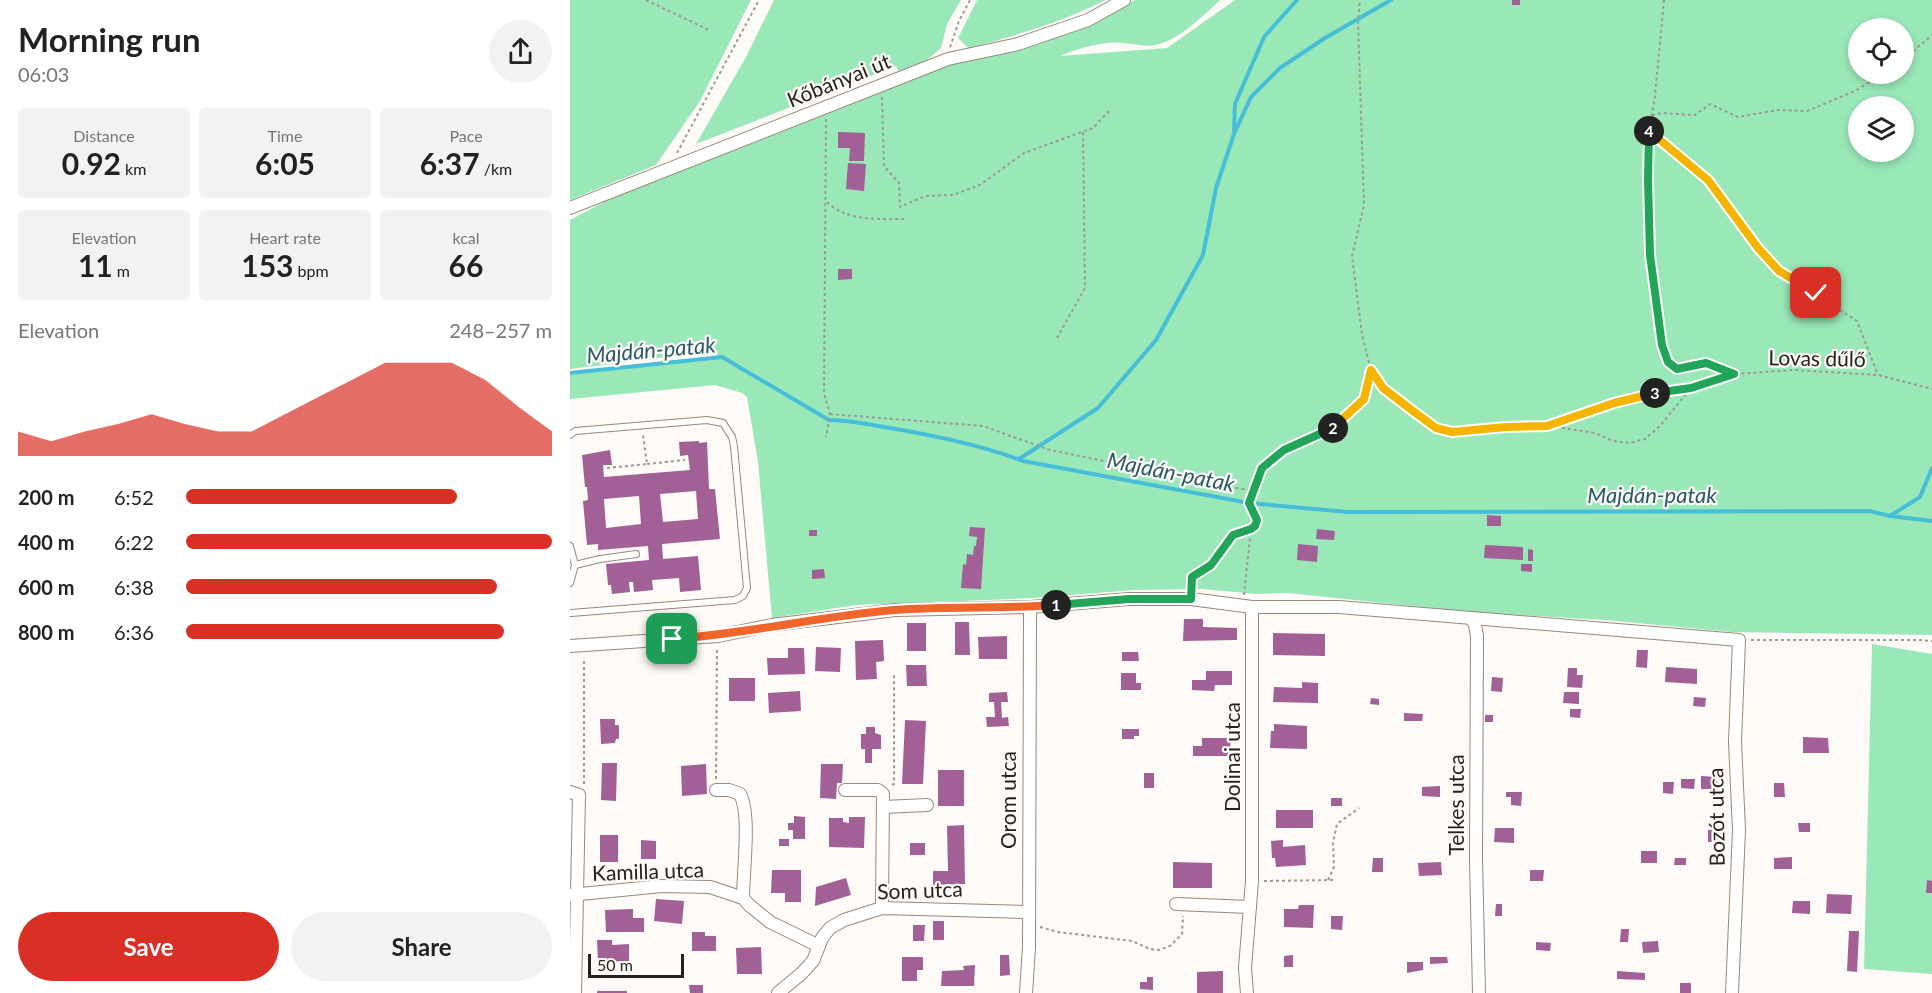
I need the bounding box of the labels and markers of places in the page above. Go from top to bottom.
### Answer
pin: 4 [1634,116,1664,146]
pin [1790,267,1841,318]
pin: 3 [1640,378,1670,408]
pin: 2 [1318,413,1348,443]
pin: 1 [1041,590,1071,620]
pin [646,613,697,664]

